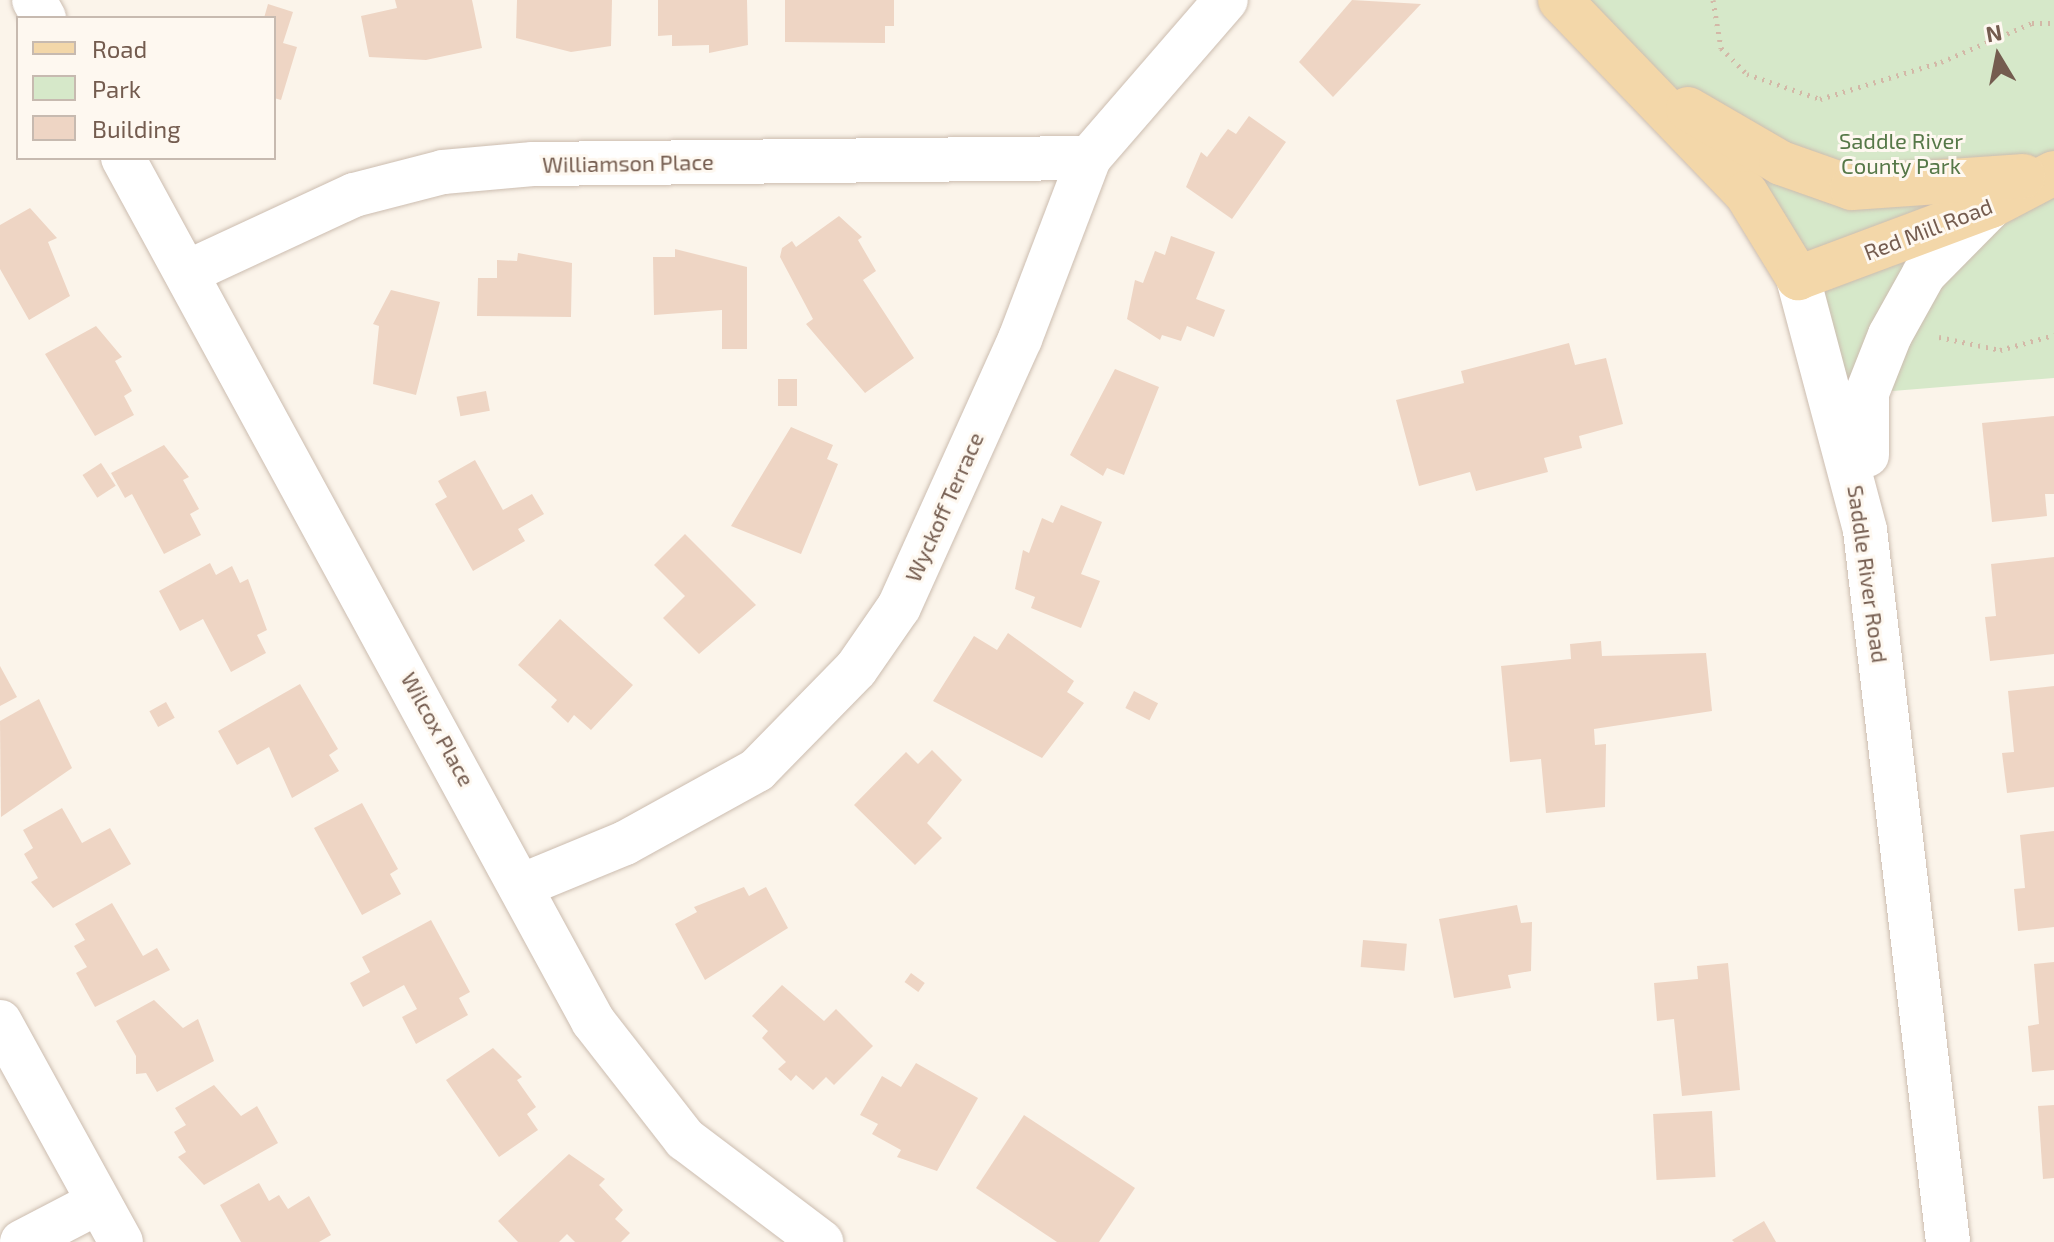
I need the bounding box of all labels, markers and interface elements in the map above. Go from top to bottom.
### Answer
legend [16,16,276,160]
north arrow [1958,16,2038,96]
text: N [1984,18,2004,47]
text: Road [92,34,147,63]
text: Park [92,74,141,103]
text: Building [92,114,181,143]
park label: Saddle River County Park [1839,127,1963,178]
street label: Williamson Place [542,148,714,178]
street label: Red Mill Road [1860,192,1996,266]
street label: Wyckoff Terrace [899,428,989,586]
street label: Saddle River Road [1842,483,1894,665]
street label: Wilcox Place [396,667,480,791]

